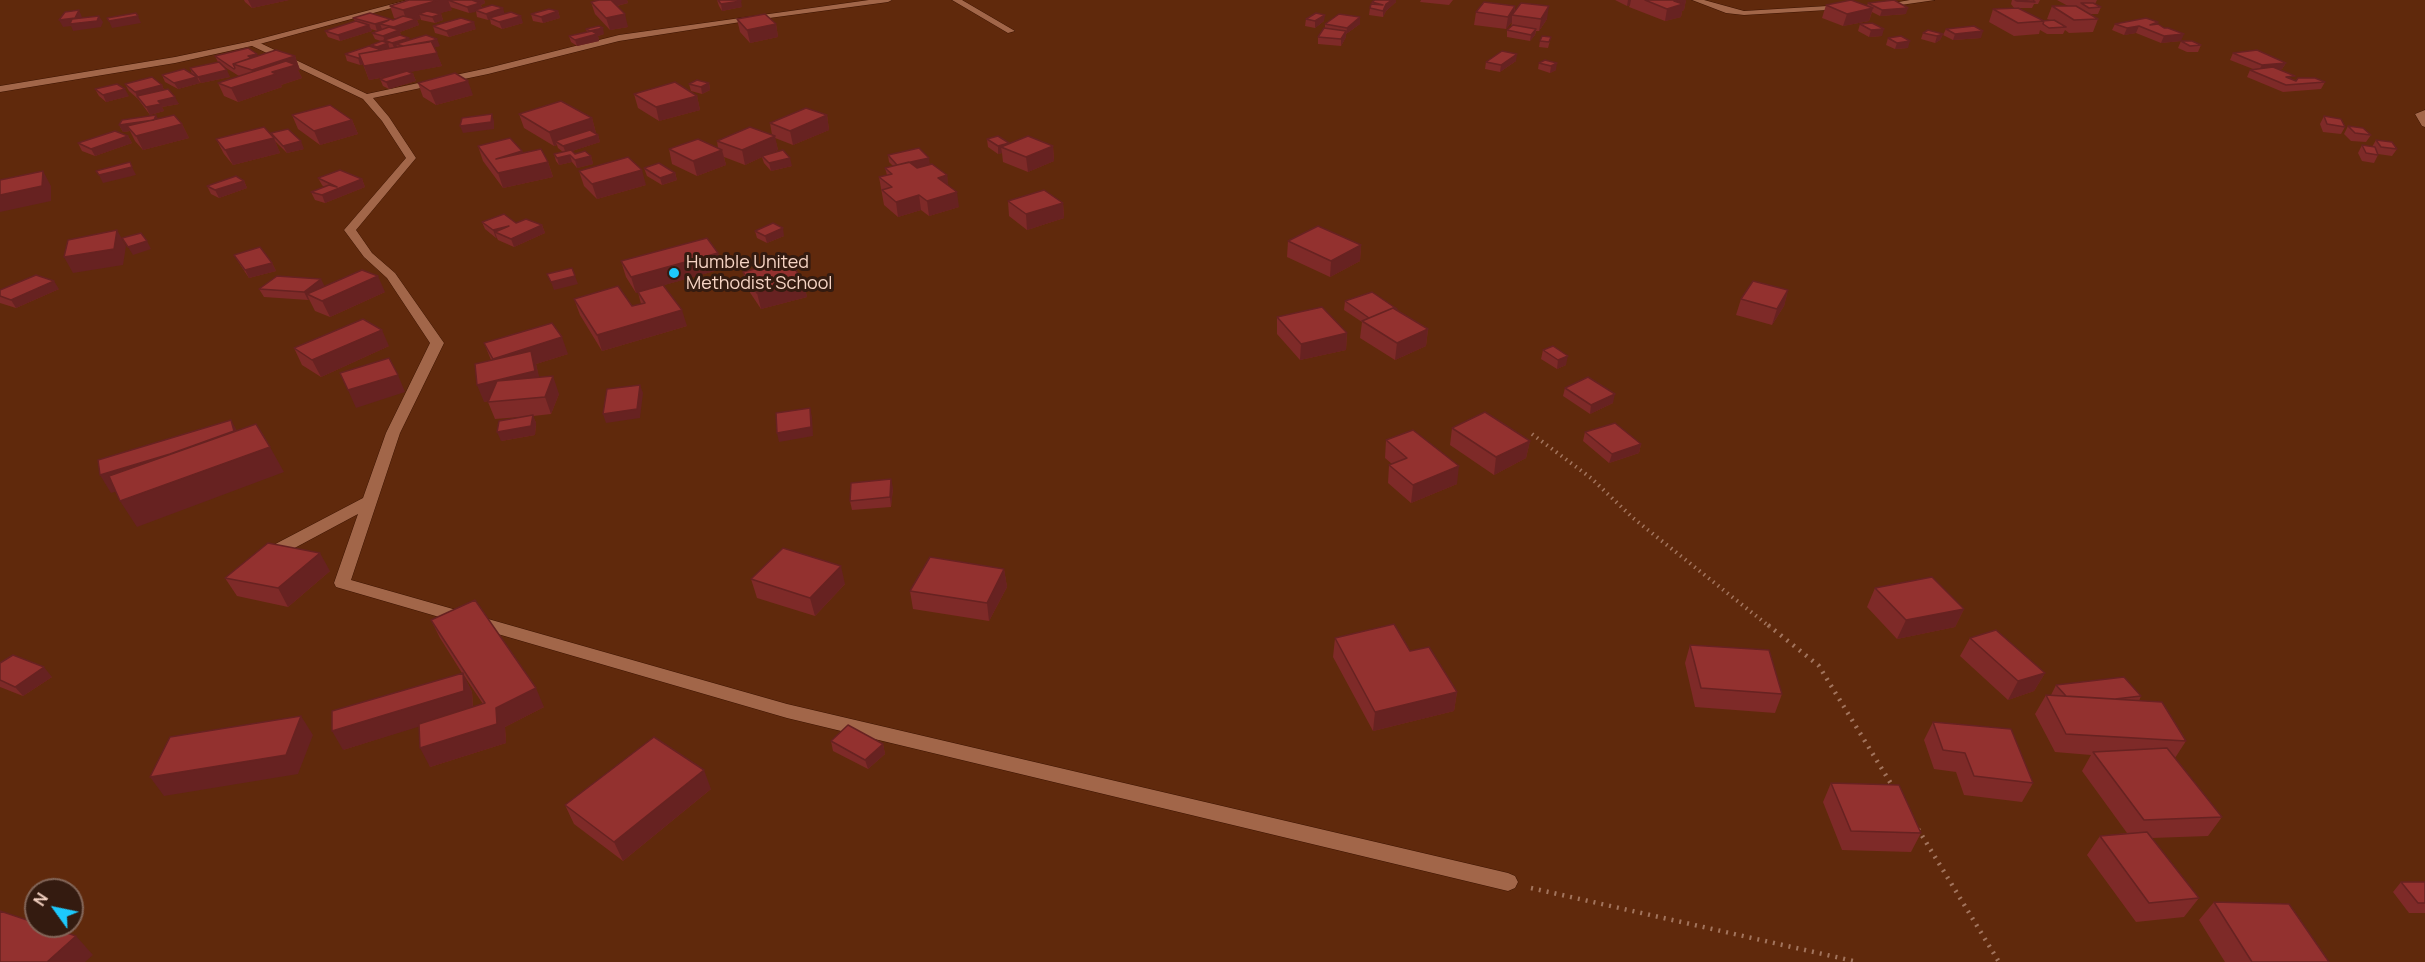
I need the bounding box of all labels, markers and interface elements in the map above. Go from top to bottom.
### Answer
place label: Humble United Methodist School [686,252,833,294]
marker: Humble United Methodist School [667,266,681,280]
north arrow [24,878,84,938]
text: N [28,888,53,910]

